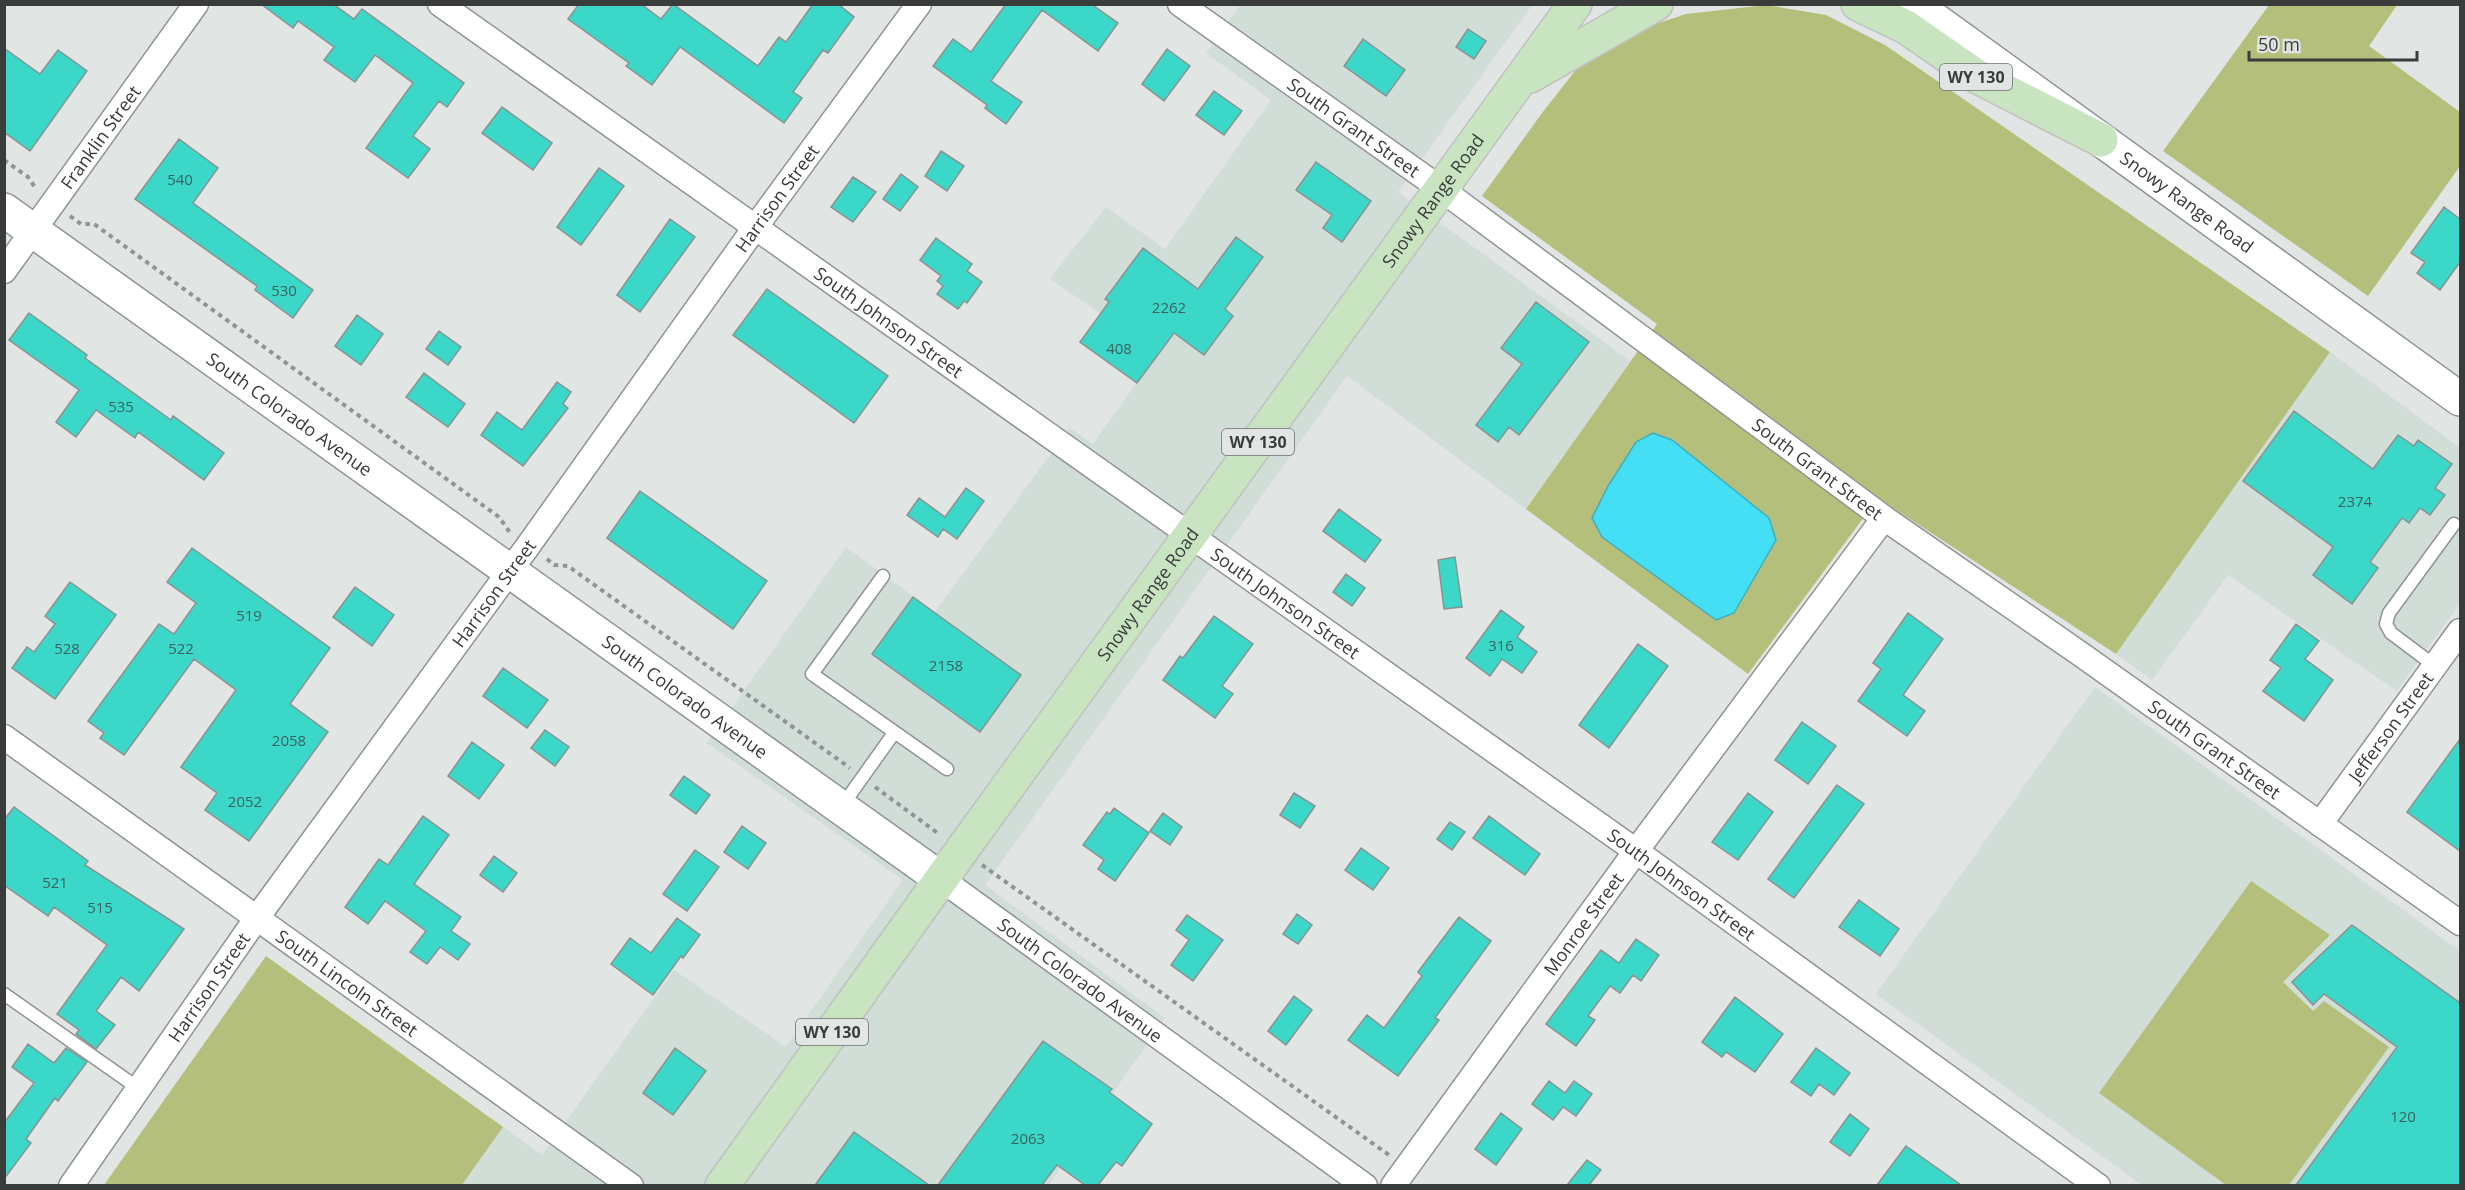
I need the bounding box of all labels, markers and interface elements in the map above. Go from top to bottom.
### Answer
scale bar [2249,24,2417,62]
text: 50 m [2258,32,2300,56]
road number: WY 130 [1940,64,2012,90]
street label: South Grant Street [1283,72,1425,182]
street label: Franklin Street [55,80,146,194]
street label: Snowy Range Road [1376,129,1489,272]
street label: Harrison Street [729,139,824,257]
street label: Snowy Range Road [2115,146,2259,258]
house number: 540 [167,169,193,189]
street label: South Johnson Street [810,261,968,383]
house number: 530 [271,280,297,300]
house number: 2262 [1152,297,1186,317]
house number: 408 [1106,338,1132,358]
street label: South Colorado Avenue [202,347,377,481]
house number: 535 [108,396,134,416]
street label: South Grant Street [1747,412,1888,525]
road number: WY 130 [1222,429,1294,455]
house number: 2374 [2338,491,2373,511]
street label: Snowy Range Road [1091,523,1204,666]
street label: Harrison Street [446,535,541,652]
street label: South Johnson Street [1206,542,1365,664]
house number: 519 [236,605,262,625]
street label: South Colorado Avenue [598,629,773,764]
house number: 316 [1488,635,1514,655]
house number: 528 [54,638,80,658]
house number: 522 [168,638,194,658]
house number: 2158 [929,655,963,675]
street label: Jefferson Street [2341,667,2438,788]
street label: South Grant Street [2144,694,2285,804]
house number: 2058 [272,730,306,750]
house number: 2052 [228,791,262,811]
street label: South Johnson Street [1603,823,1760,946]
street label: Monroe Street [1538,868,1629,980]
house number: 521 [42,872,68,892]
house number: 515 [87,897,113,917]
street label: South Colorado Avenue [993,912,1168,1048]
street label: South Lincoln Street [271,924,423,1042]
street label: Harrison Street [163,928,255,1047]
road number: WY 130 [796,1019,868,1045]
house number: 120 [2390,1106,2416,1126]
house number: 2063 [1011,1128,1045,1148]

